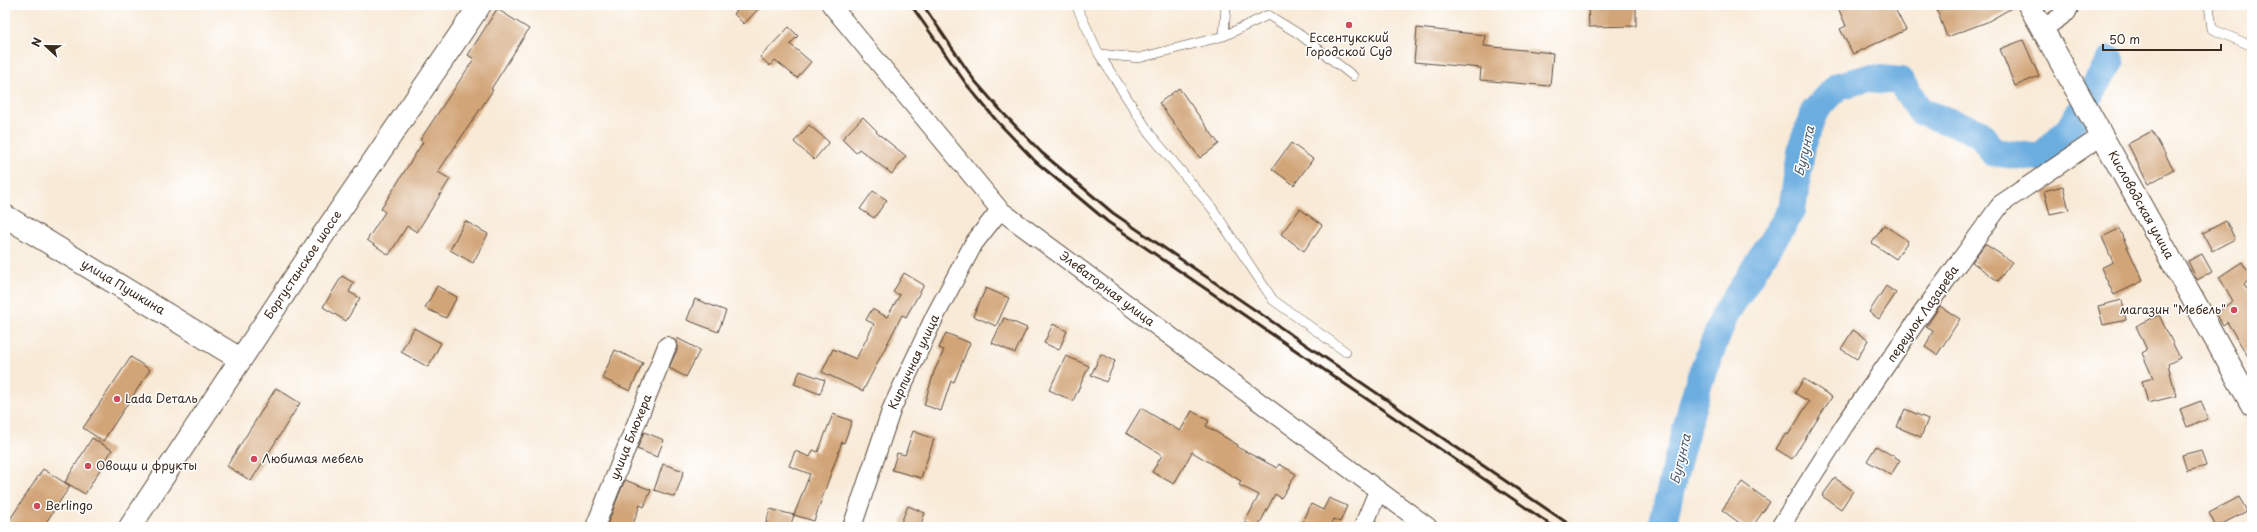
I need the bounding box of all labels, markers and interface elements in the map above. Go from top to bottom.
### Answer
marker: Ессентукский Городской Суд [1344,20,1354,30]
north arrow [26,26,66,66]
scale bar [2103,26,2221,52]
place label: Ессентукский Городской Суд [1306,28,1392,60]
text: 50 m [2109,30,2140,48]
text: N [27,35,46,49]
water label: Бугунта [1789,123,1819,178]
street label: Кисловодская улица [2105,147,2179,262]
street label: Боргустанское шоссе [259,206,345,323]
street label: Элеваторная улица [1056,246,1159,330]
street label: улица Пушкина [78,254,169,319]
street label: переулок Лазарева [1882,261,1963,366]
place label: магазин "Мебель" [2120,300,2226,318]
marker: магазин "Мебель" [2229,305,2239,315]
street label: Кирпичная улица [883,311,943,412]
place label: Lada Dеталь [125,389,198,407]
street label: улица Блюхера [605,391,656,482]
marker: Lada Dеталь [112,394,122,404]
water label: Бугунта [1664,431,1695,486]
place label: Любимая мебель [262,449,363,467]
marker: Любимая мебель [249,454,259,464]
place label: Овощи и фрукты [96,456,197,474]
marker: Овощи и фрукты [83,461,93,471]
place label: Berlingo [45,496,93,514]
marker: Berlingo [32,501,42,511]

